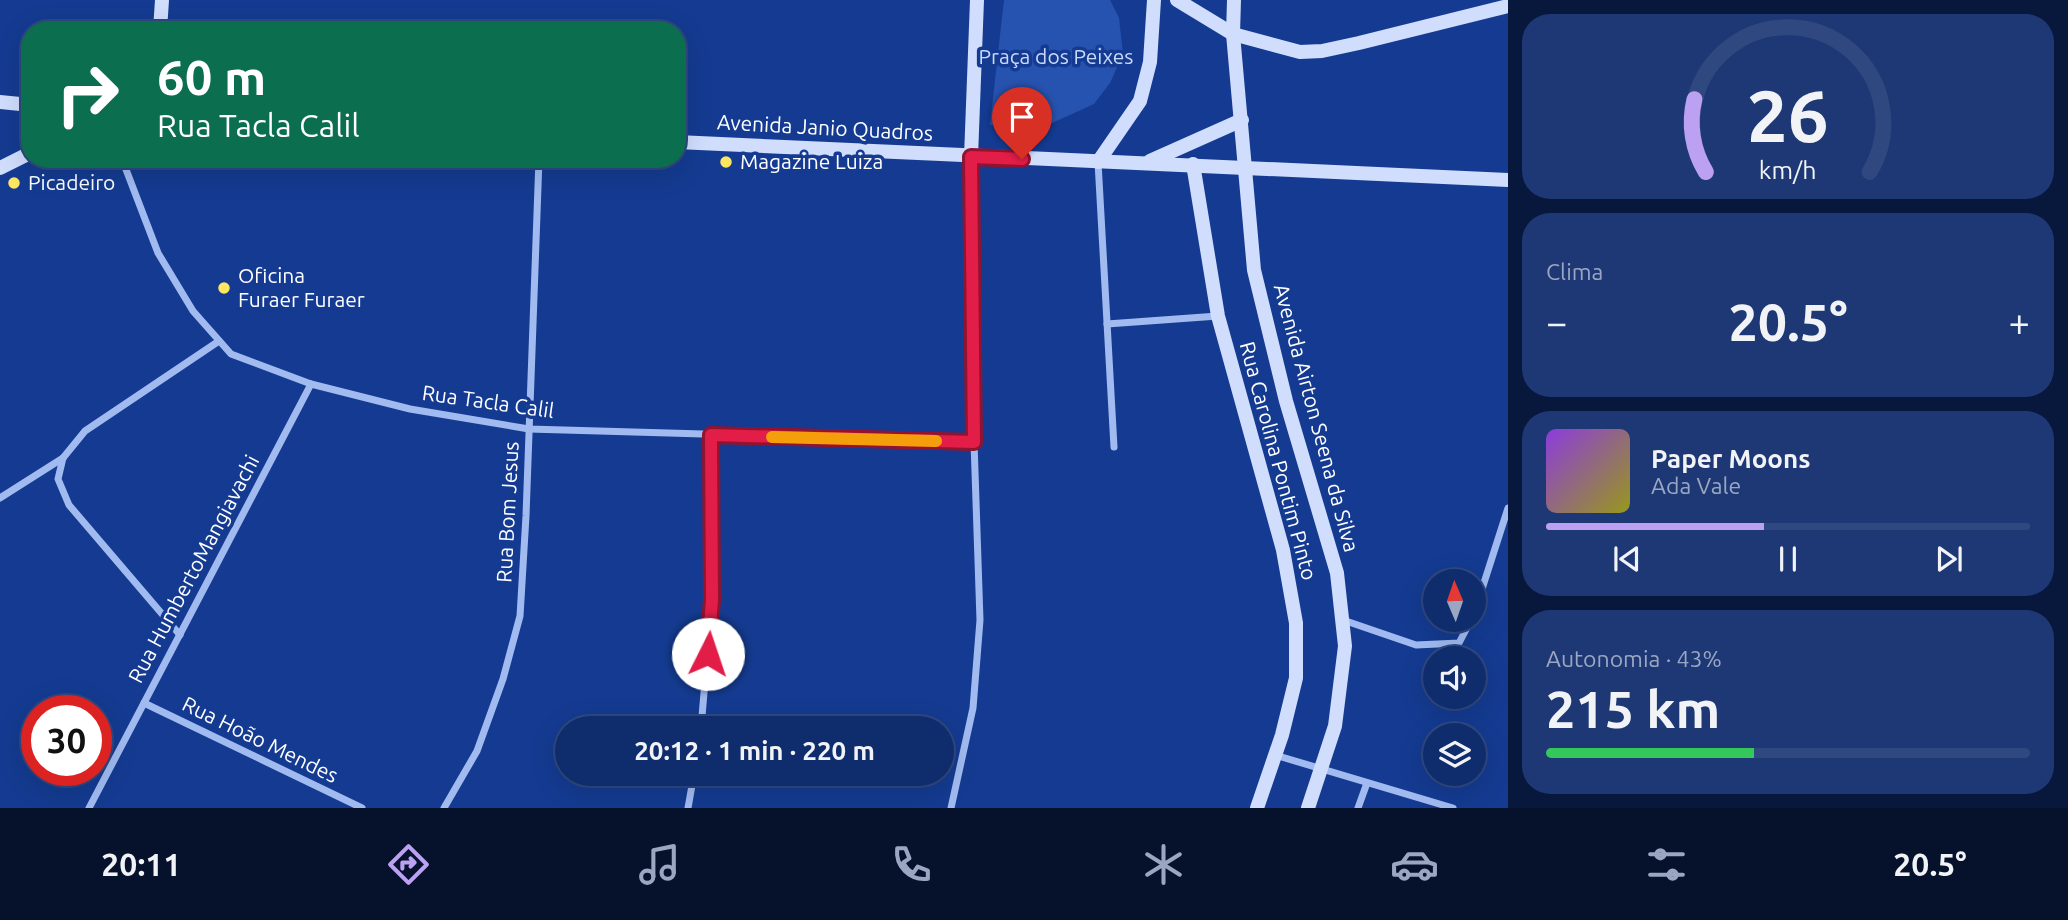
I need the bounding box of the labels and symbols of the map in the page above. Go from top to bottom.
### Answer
park label: Praça dos Peixes [979,44,1133,68]
pin [992,87,1052,159]
street label: Avenida Janio Quadros [716,109,934,145]
place label: Magazine Luiza [740,149,883,173]
marker: Magazine Luiza [718,154,734,170]
place label: Picadeiro [28,170,115,194]
marker: Picadeiro [6,175,22,191]
place label: Oficina Furaer Furaer [238,263,365,311]
marker: Oficina Furaer Furaer [216,280,232,296]
street label: Avenida Airton Seena da Silva [1270,281,1364,554]
street label: Rua Carolina Pontim Pinto [1236,339,1322,583]
street label: Rua Tacla Calil [421,380,556,422]
street label: Rua Bom Jesus [491,441,523,583]
street label: Rua HumbertoMangiavachi [123,450,263,687]
north arrow [1423,569,1486,632]
position arrow [671,617,745,691]
street label: Rua Hoão Mendes [179,691,342,787]
speed limit sign: 30 [21,695,112,786]

